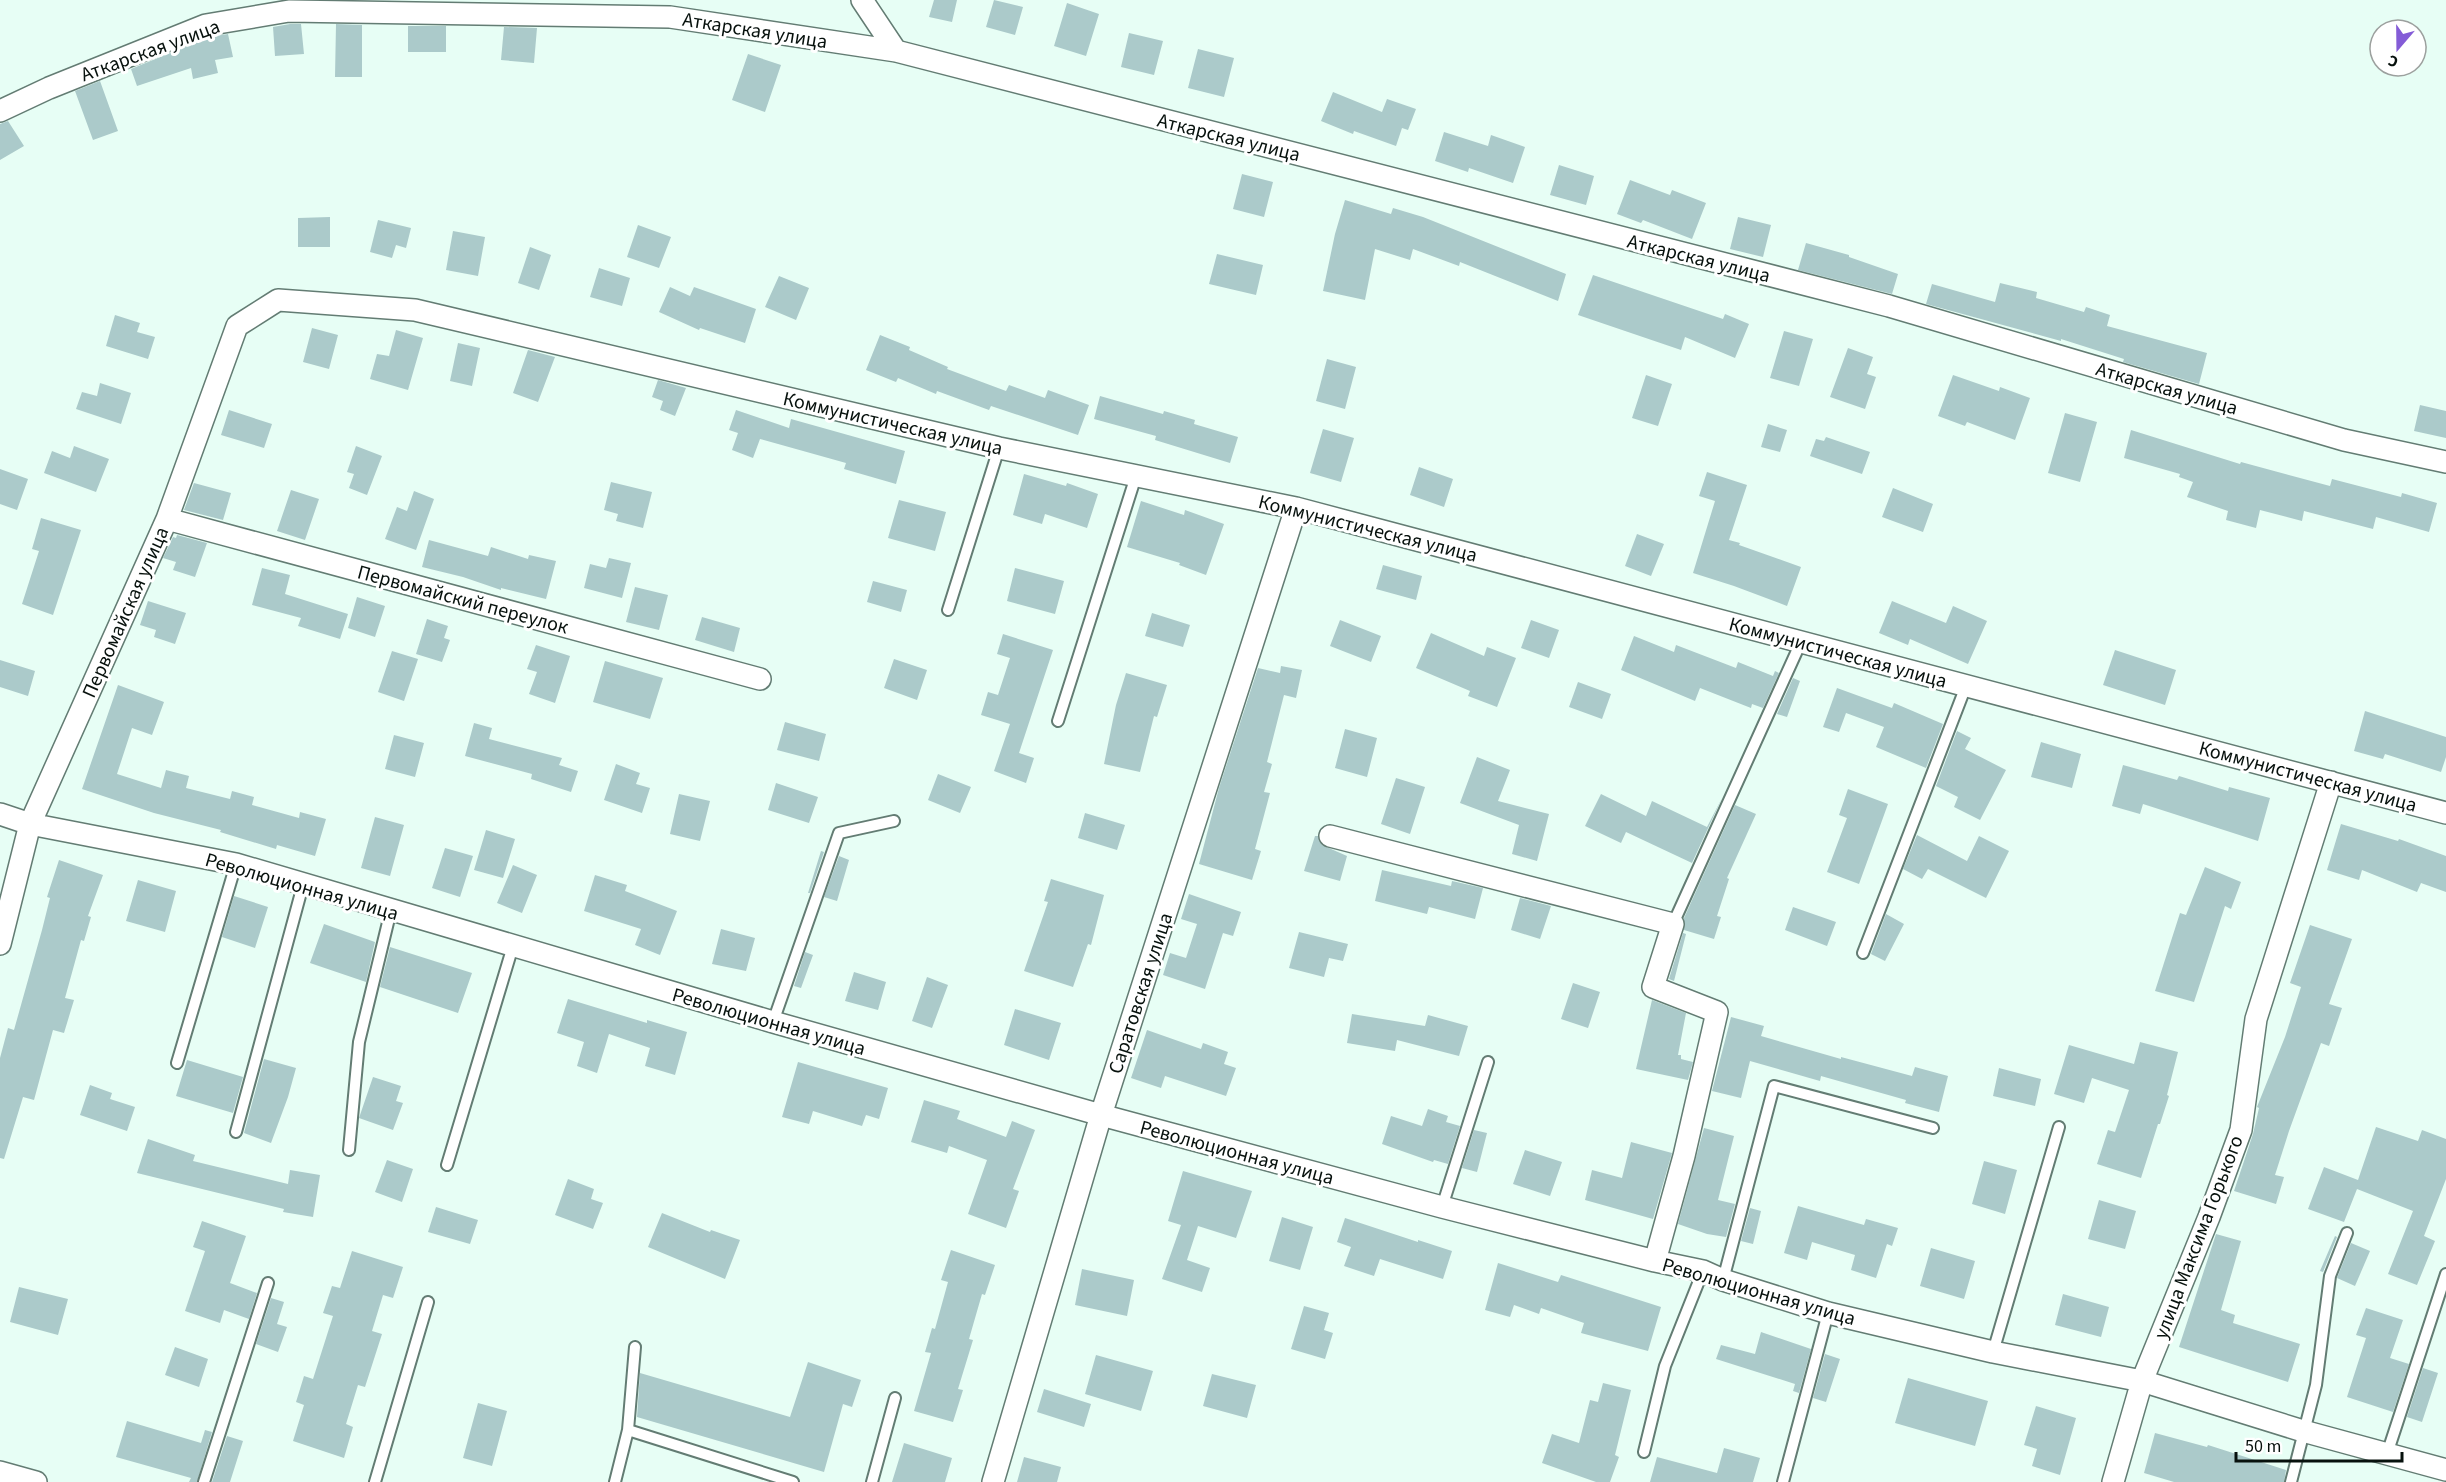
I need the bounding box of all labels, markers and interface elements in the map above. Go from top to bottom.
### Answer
street label: Аткарская улица [680,6,829,56]
street label: Аткарская улица [77,13,224,89]
north arrow [2368,18,2428,78]
text: С [2385,49,2401,73]
street label: Аткарская улица [1154,107,1303,169]
street label: Аткарская улица [1624,228,1773,290]
street label: Аткарская улица [2093,355,2241,423]
street label: Коммунистическая улица [780,385,1005,463]
street label: Коммунистическая улица [1255,488,1480,570]
street label: Первомайская улица [76,522,176,702]
street label: Первомайский переулок [354,558,571,642]
street label: Коммунистическая улица [1726,610,1950,696]
street label: Коммунистическая улица [2196,734,2420,820]
street label: Революционная улица [202,846,402,928]
street label: Саратовская улица [1102,909,1180,1077]
street label: Революционная улица [669,981,869,1063]
street label: Революционная улица [1137,1114,1337,1192]
street label: улица Максима Горького [2147,1132,2251,1343]
street label: Революционная улица [1659,1251,1859,1333]
scale bar [2236,1425,2402,1463]
text: 50 m [2245,1434,2281,1459]

